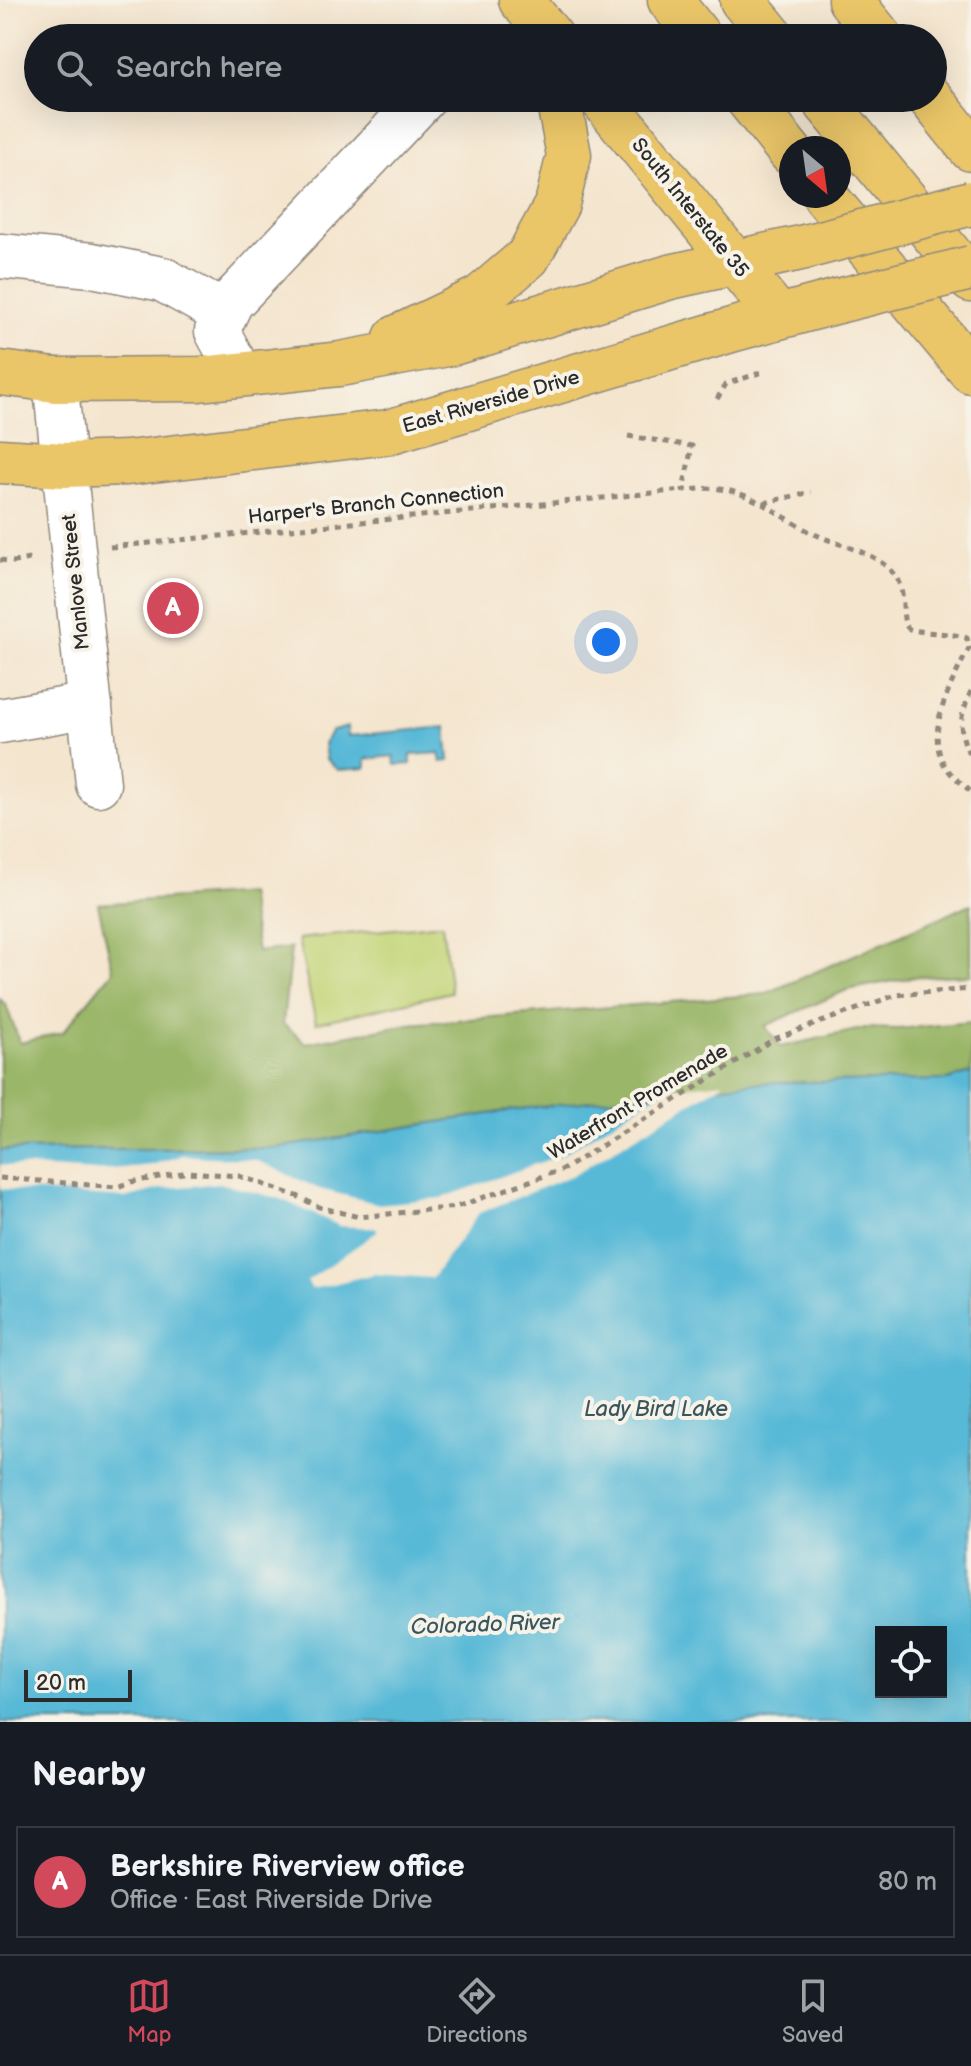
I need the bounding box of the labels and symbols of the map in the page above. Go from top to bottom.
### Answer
street label: South Interstate 35 [626,133,754,283]
north arrow [779,136,851,208]
street label: East Riverside Drive [400,365,582,439]
street label: Harper's Branch Connection [247,479,505,529]
street label: Manlove Street [57,513,95,651]
pin: A [147,578,199,638]
your location [586,622,626,662]
street label: Waterfront Promenade [544,1039,732,1165]
water label: Lady Bird Lake [584,1396,728,1423]
water label: Colorado River [410,1609,562,1641]
scale bar [24,1666,132,1702]

